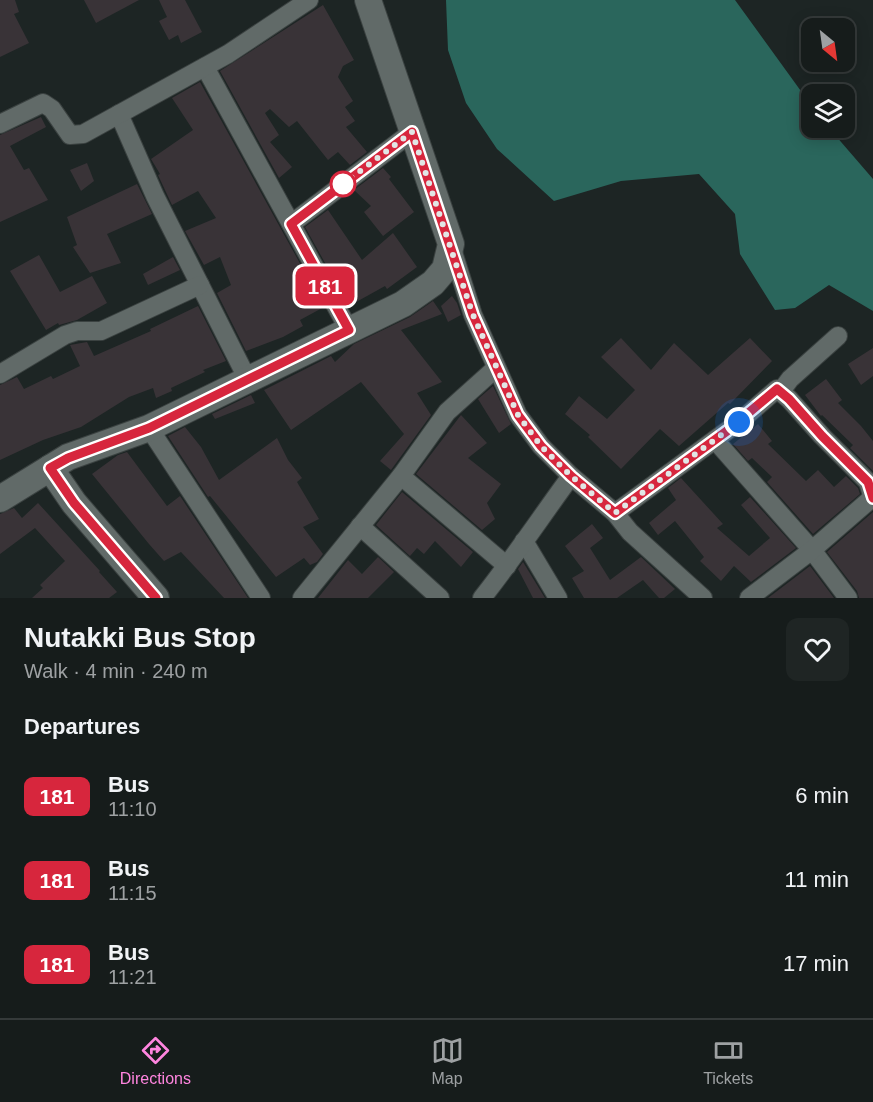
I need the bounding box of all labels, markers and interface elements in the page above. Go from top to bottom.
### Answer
north arrow [801,18,855,72]
map controls [801,18,855,138]
button: layers [801,84,855,138]
unlabelled marker [330,171,356,197]
line badge: 181 [290,266,360,306]
text: 181 [307,275,343,298]
your location [724,407,754,437]
button: heart [786,618,849,681]
text: Nutakki Bus Stop [24,622,256,653]
text: Walk · 4 min · 240 m [24,660,208,682]
text: Departures [24,714,140,739]
text: Bus [108,772,150,797]
text: 6 min [795,783,849,808]
text: 181 [39,785,75,808]
text: 11:10 [108,798,157,820]
text: Bus [108,856,150,881]
text: 11 min [785,867,849,892]
text: 181 [39,869,75,892]
text: 11:15 [108,882,157,904]
text: Bus [108,940,150,965]
text: 17 min [783,951,849,976]
text: 181 [39,953,75,976]
text: 11:21 [108,966,157,988]
tab: Directions [120,1034,191,1088]
tab: Map [431,1034,464,1088]
tab: Tickets [703,1034,753,1088]

